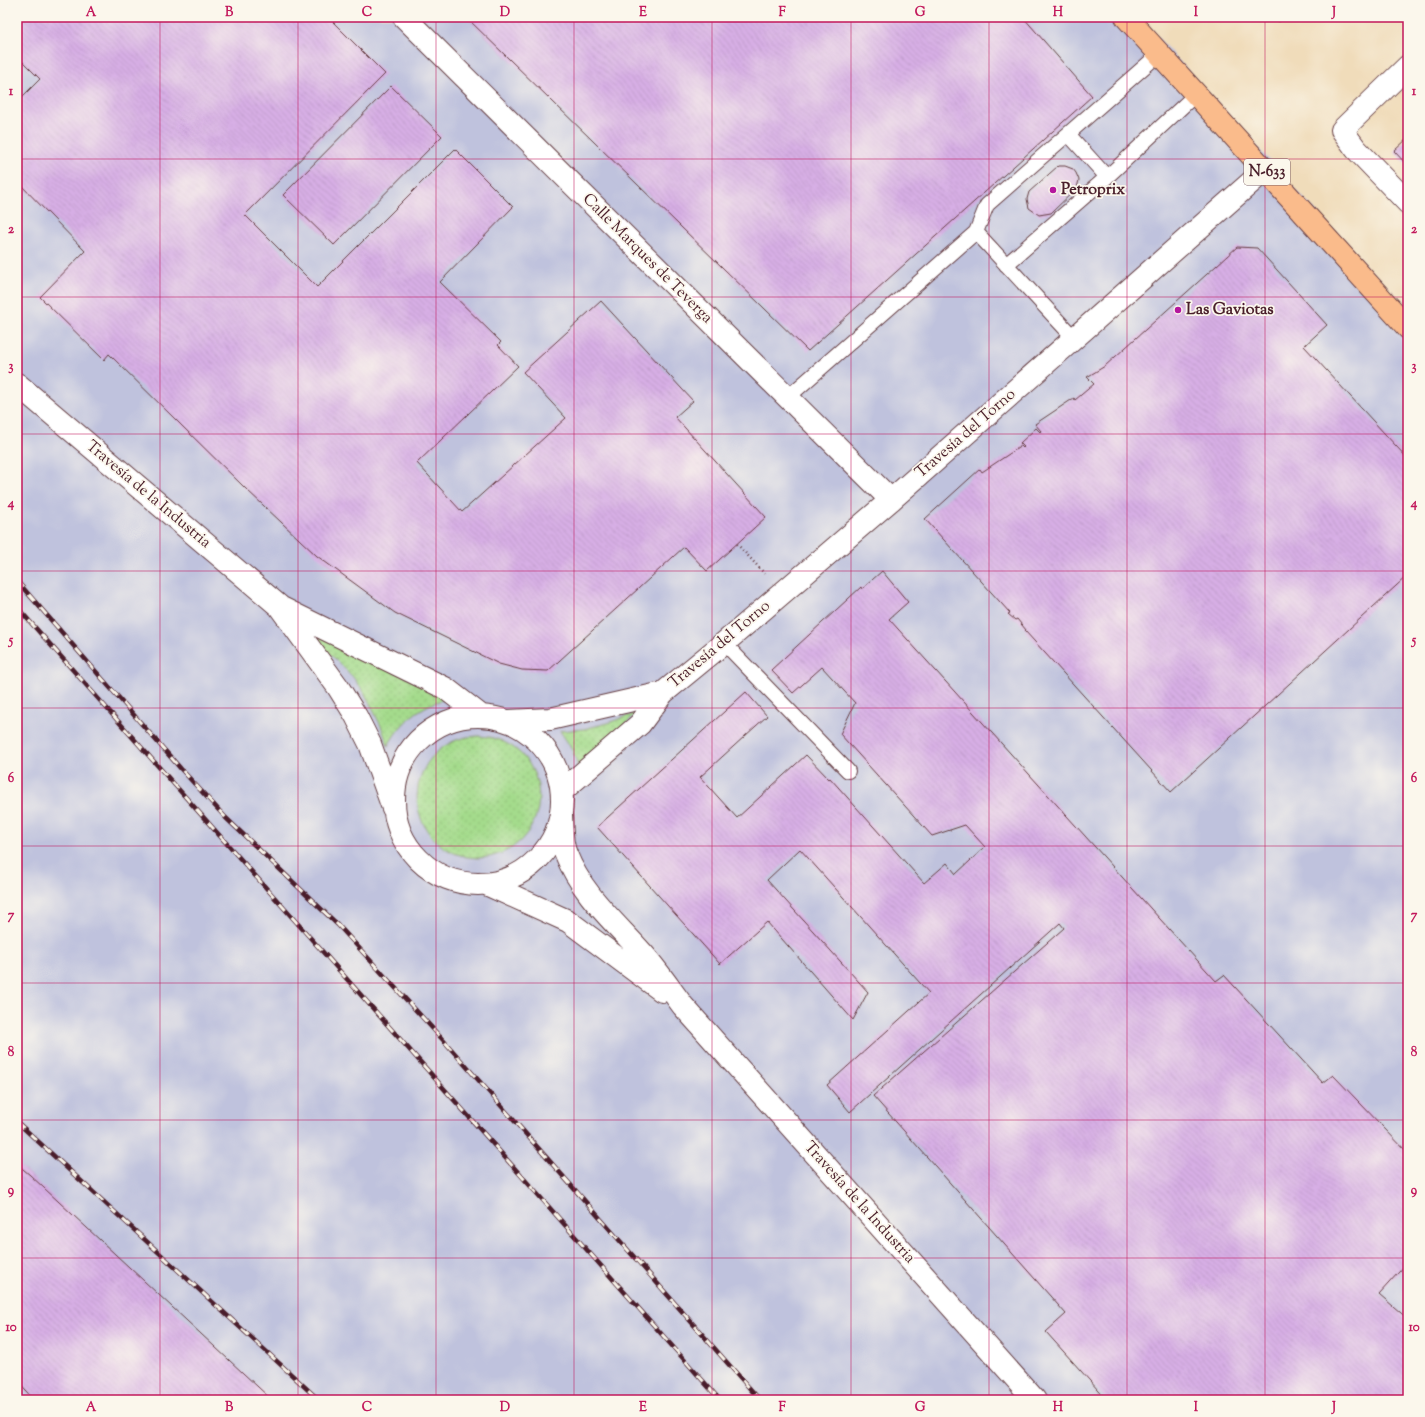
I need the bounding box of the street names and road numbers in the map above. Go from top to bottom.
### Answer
road number: N-633 [1244,159,1290,185]
street label: Calle Marques de Teverga [577,189,718,330]
street label: Travesía del Torno [911,384,1022,484]
street label: Travesía de la Industria [80,436,216,555]
street label: Travesía del Torno [664,595,776,695]
street label: Travesía de la Industria [798,1137,921,1270]

